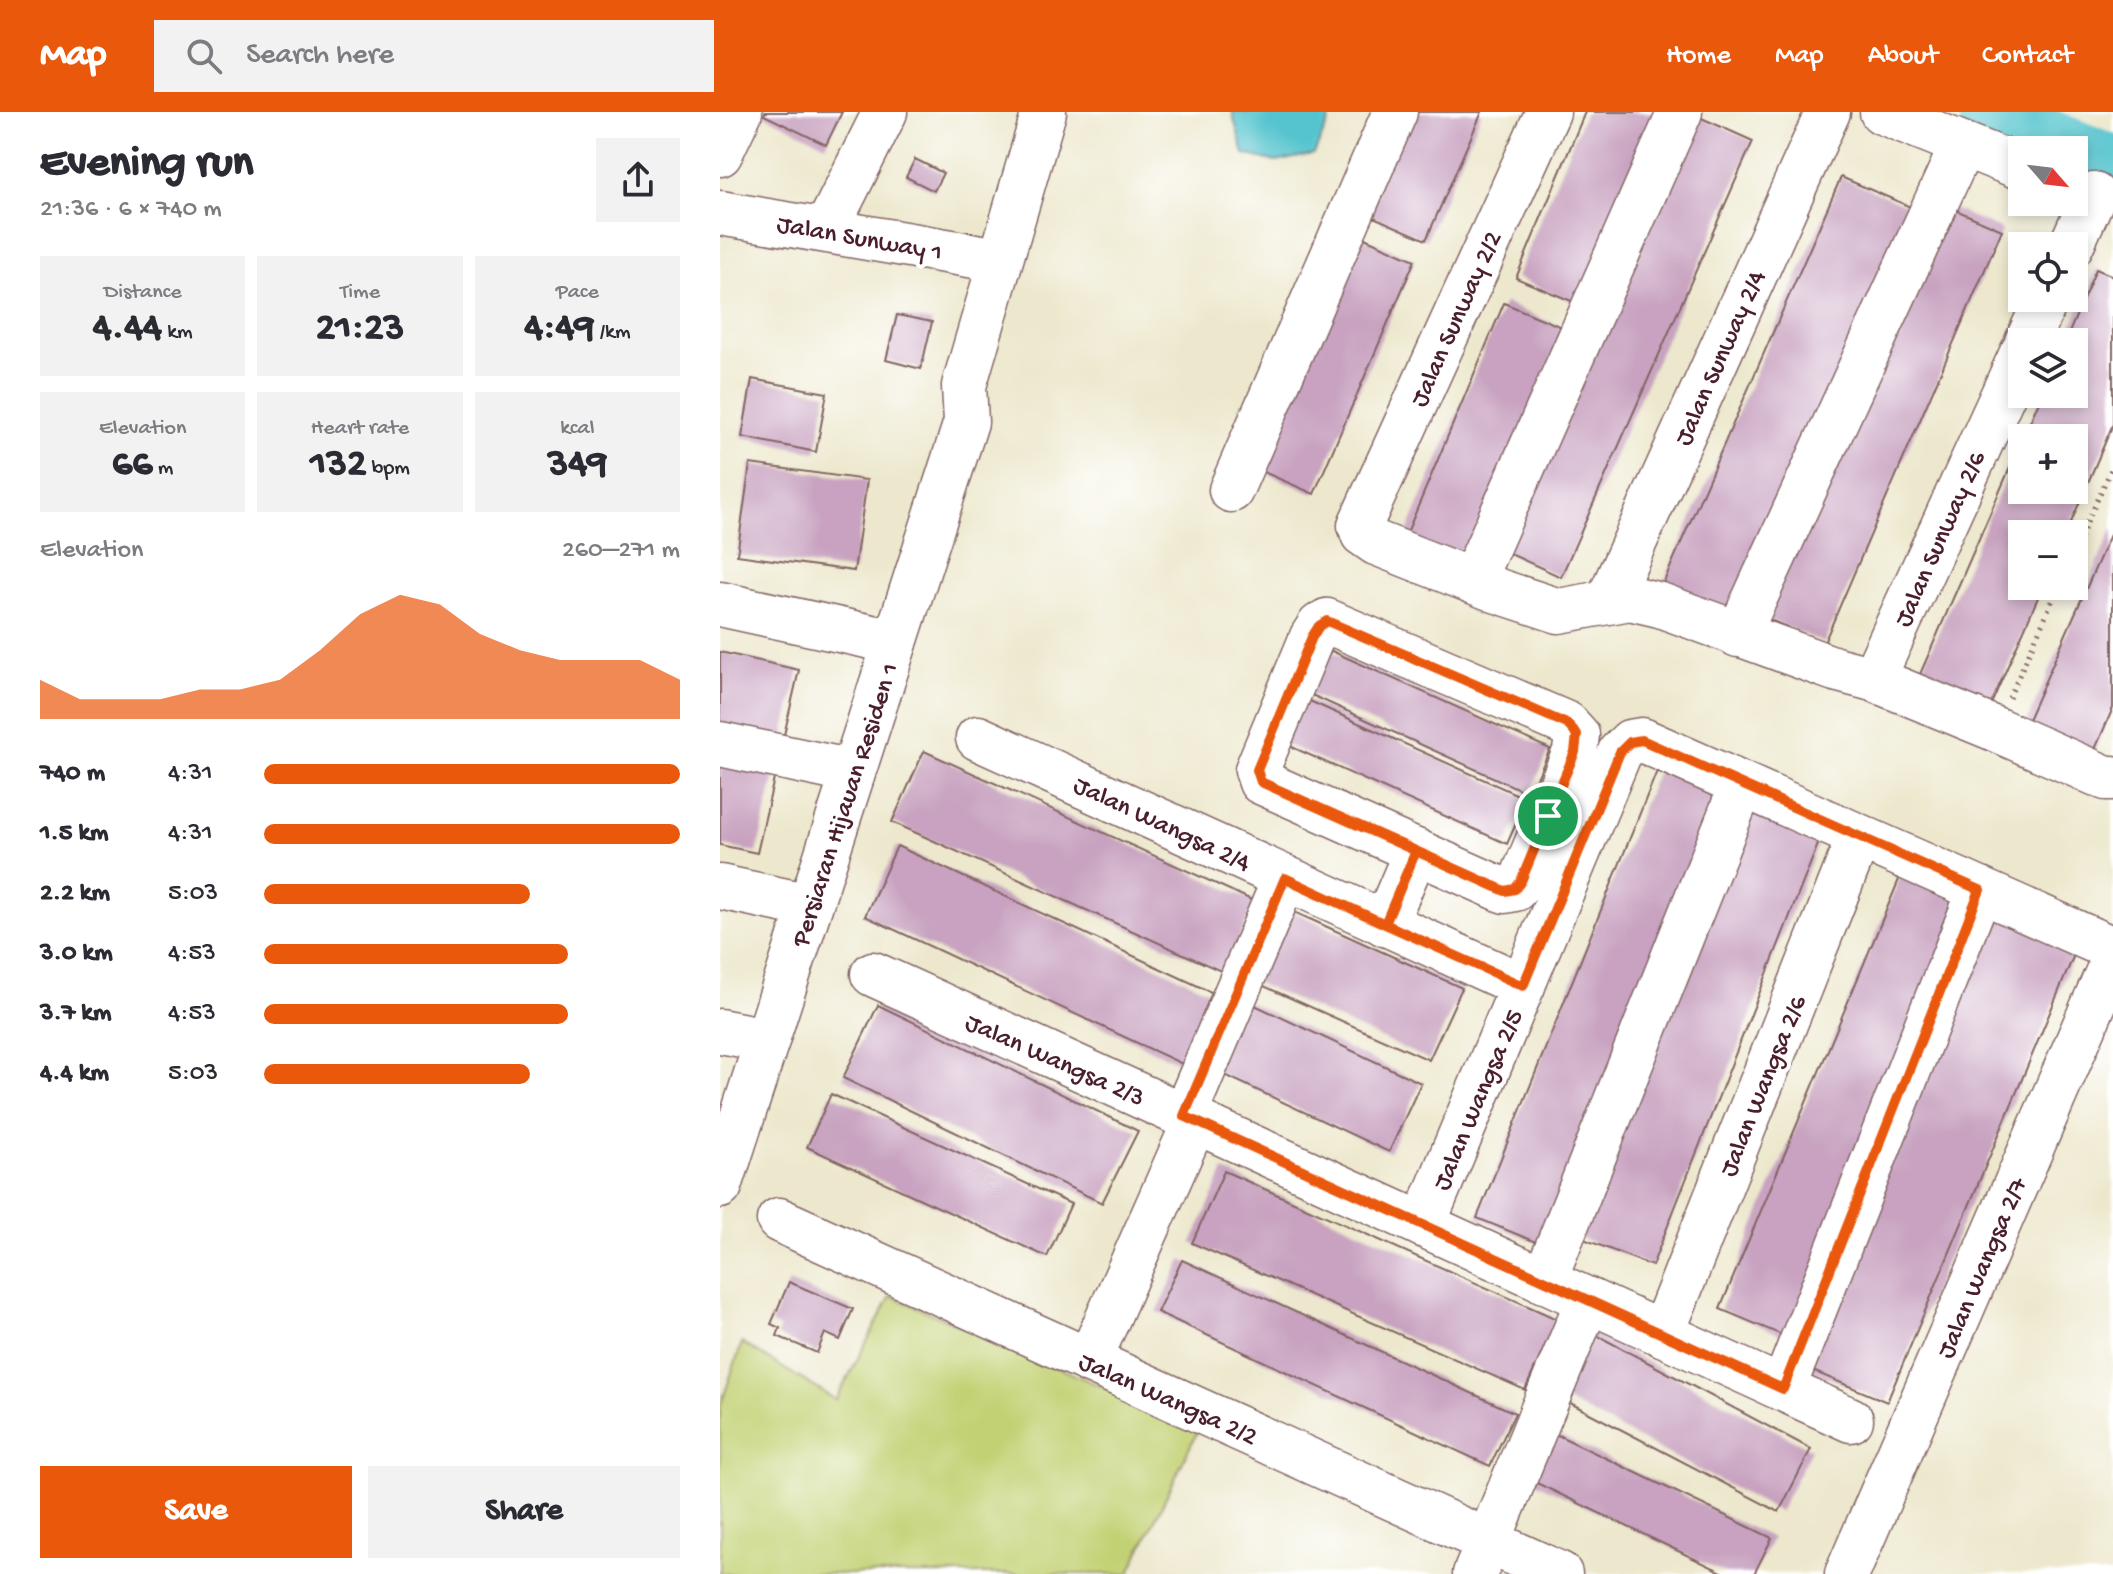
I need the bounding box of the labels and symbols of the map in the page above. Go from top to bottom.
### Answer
north arrow [2008,136,2088,216]
street label: Jalan Sunway 1 [774,211,944,270]
street label: Jalan Sunway 2/2 [1406,227,1511,412]
street label: Jalan Sunway 2/4 [1670,267,1775,451]
street label: Jalan Sunway 2/6 [1889,446,1995,633]
street label: Persiaran Hijauan Residen 1 [786,660,908,952]
street label: Jalan Wangsa 2/4 [1068,771,1255,881]
pin [1514,782,1582,850]
street label: Jalan Wangsa 2/6 [1715,991,1816,1182]
street label: Jalan Wangsa 2/5 [1428,1006,1532,1196]
street label: Jalan Wangsa 2/3 [960,1009,1149,1116]
street label: Jalan Wangsa 2/7 [1932,1172,2037,1364]
street label: Jalan Wangsa 2/2 [1073,1348,1262,1455]

